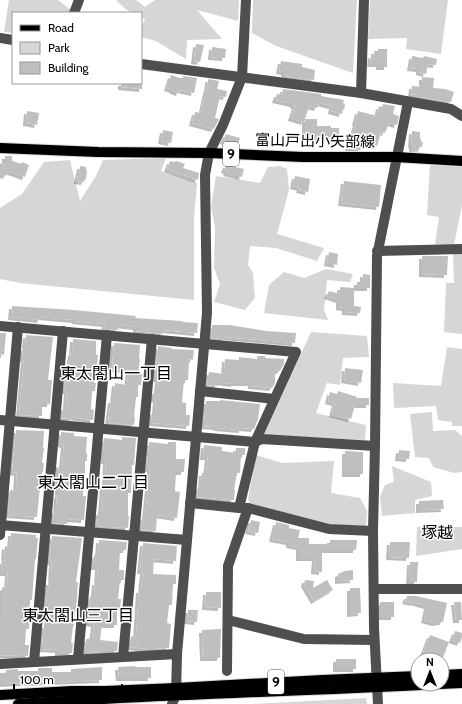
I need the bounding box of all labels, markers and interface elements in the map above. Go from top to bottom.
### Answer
legend [12,12,142,84]
text: Road [48,20,74,35]
text: Park [48,40,70,55]
text: Building [48,60,90,75]
street label: 富山戸出小矢部線 [255,131,375,151]
road number: 9 [223,142,239,166]
district label: 東太閤山一丁目 [60,364,172,383]
district label: 東太閤山二丁目 [37,473,149,492]
district label: 塚越 [421,523,453,542]
district label: 東太閤山三丁目 [22,606,134,625]
north arrow [410,652,450,692]
text: N [426,655,434,669]
scale bar [14,666,122,692]
road number: 9 [268,670,284,694]
text: 100 m [20,672,54,687]

